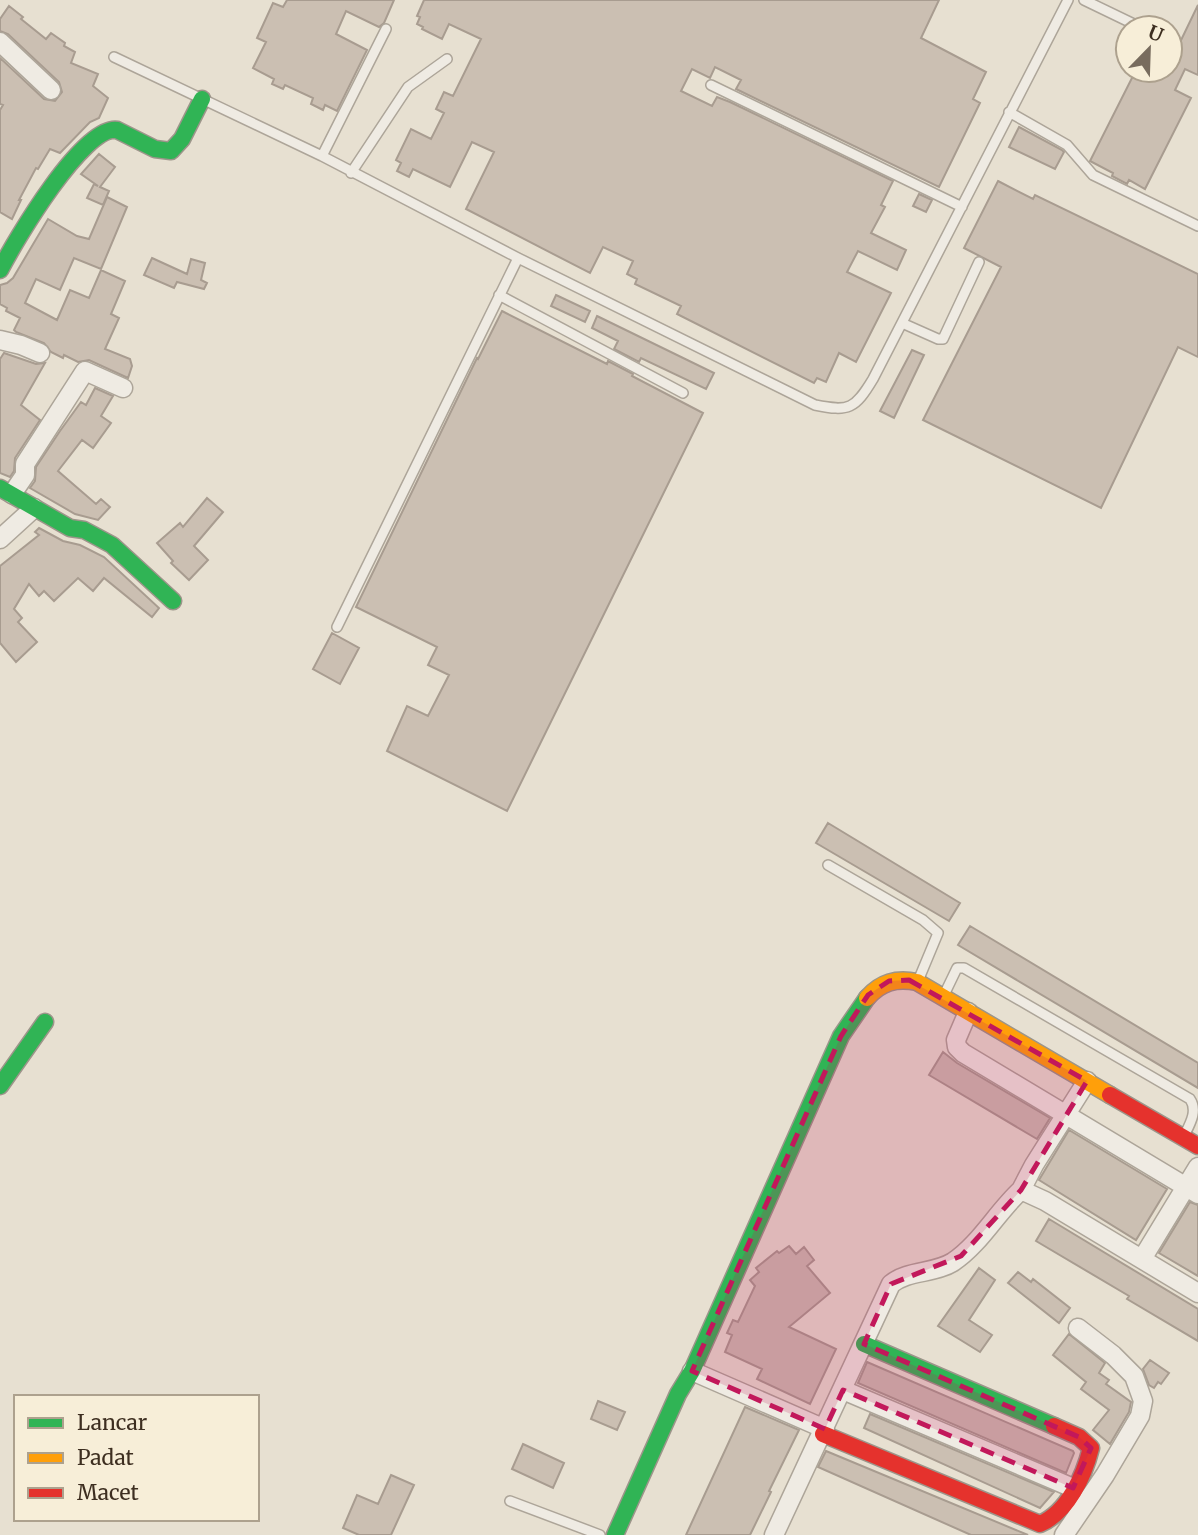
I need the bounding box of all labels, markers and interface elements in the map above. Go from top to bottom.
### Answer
north arrow [1114,14,1184,84]
text: U [1144,20,1167,47]
legend [14,1395,259,1521]
text: Lancar [77,1409,147,1436]
text: Padat [77,1444,134,1471]
text: Macet [77,1479,139,1506]

